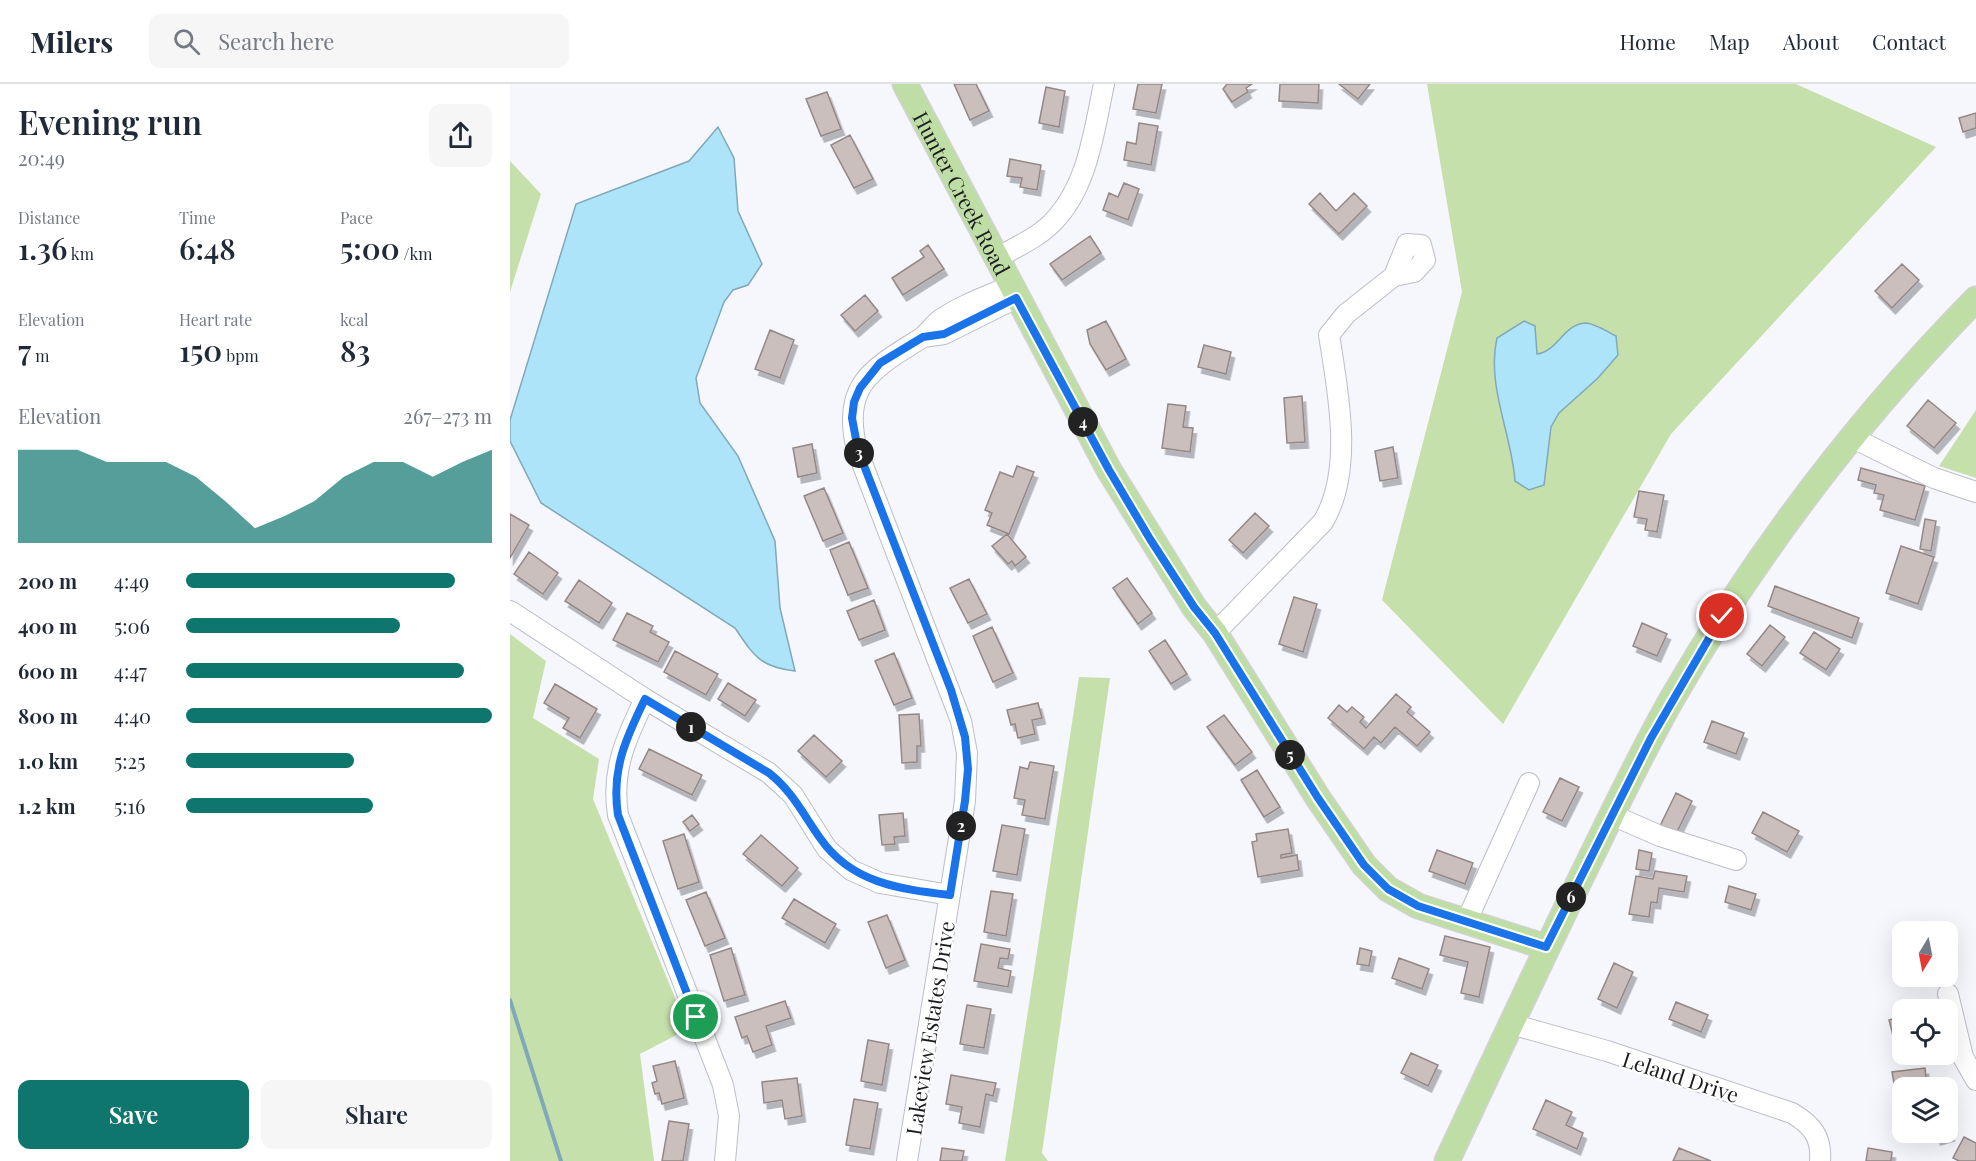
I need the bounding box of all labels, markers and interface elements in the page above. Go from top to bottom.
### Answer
search box [149,14,569,68]
text: Milers [30,23,113,60]
icon: search [170,25,203,58]
text: Search here [218,26,335,56]
text: Home [1620,27,1676,55]
text: Map [1709,27,1750,55]
text: About [1783,27,1839,55]
text: Contact [1872,27,1946,55]
text: Evening run [18,99,202,143]
button: share [429,104,492,167]
street label: Hunter Creek Road [908,106,1017,280]
text: 20:49 [18,144,65,171]
text: Distance [18,207,80,228]
text: Time [179,207,216,228]
text: Pace [340,207,373,228]
text: 1.36 [18,228,67,268]
text: 6:48 [179,228,236,268]
text: 5:00 [340,228,400,268]
text: km [67,243,94,264]
text: /km [400,243,433,264]
text: Elevation [18,309,85,330]
text: Heart rate [179,309,252,330]
text: kcal [340,309,369,330]
text: 7 [18,330,31,370]
text: 150 [179,330,222,370]
text: 83 [340,330,370,370]
text: m [31,345,49,366]
text: bpm [222,345,259,366]
text: Elevation [18,402,101,429]
text: 267–273 m [403,402,492,429]
pin: 4 [1068,407,1098,437]
text: 4 [1079,411,1087,432]
pin: 3 [844,438,874,468]
text: 3 [855,442,863,463]
text: 200 m [18,567,77,594]
text: 4:49 [114,567,149,594]
pin [1696,590,1747,641]
icon: check [1705,599,1738,632]
text: 400 m [18,612,77,639]
text: 5:06 [114,612,150,639]
text: 600 m [18,657,78,684]
text: 4:47 [114,657,147,684]
text: 800 m [18,702,78,729]
text: 4:40 [114,702,151,729]
pin: 1 [676,712,706,742]
text: 1 [688,716,694,737]
pin: 5 [1275,740,1305,770]
text: 5 [1286,744,1294,765]
text: 1.0 km [18,747,78,774]
text: 5:25 [114,747,146,774]
text: 1.2 km [18,792,76,819]
text: 5:16 [114,792,145,819]
pin: 2 [946,811,976,841]
text: 2 [957,815,965,836]
pin: 6 [1556,882,1586,912]
text: 6 [1567,886,1575,907]
street label: Lakeview Estates Drive [898,919,960,1137]
north arrow [1892,921,1958,987]
map controls [1892,921,1958,1143]
pin [670,991,721,1042]
button: locate [1892,999,1958,1065]
icon: arrive [679,1000,712,1033]
street label: Leland Drive [1619,1044,1743,1108]
button: layers [1892,1077,1958,1143]
button: Save [18,1080,249,1149]
button: Share [261,1080,492,1149]

